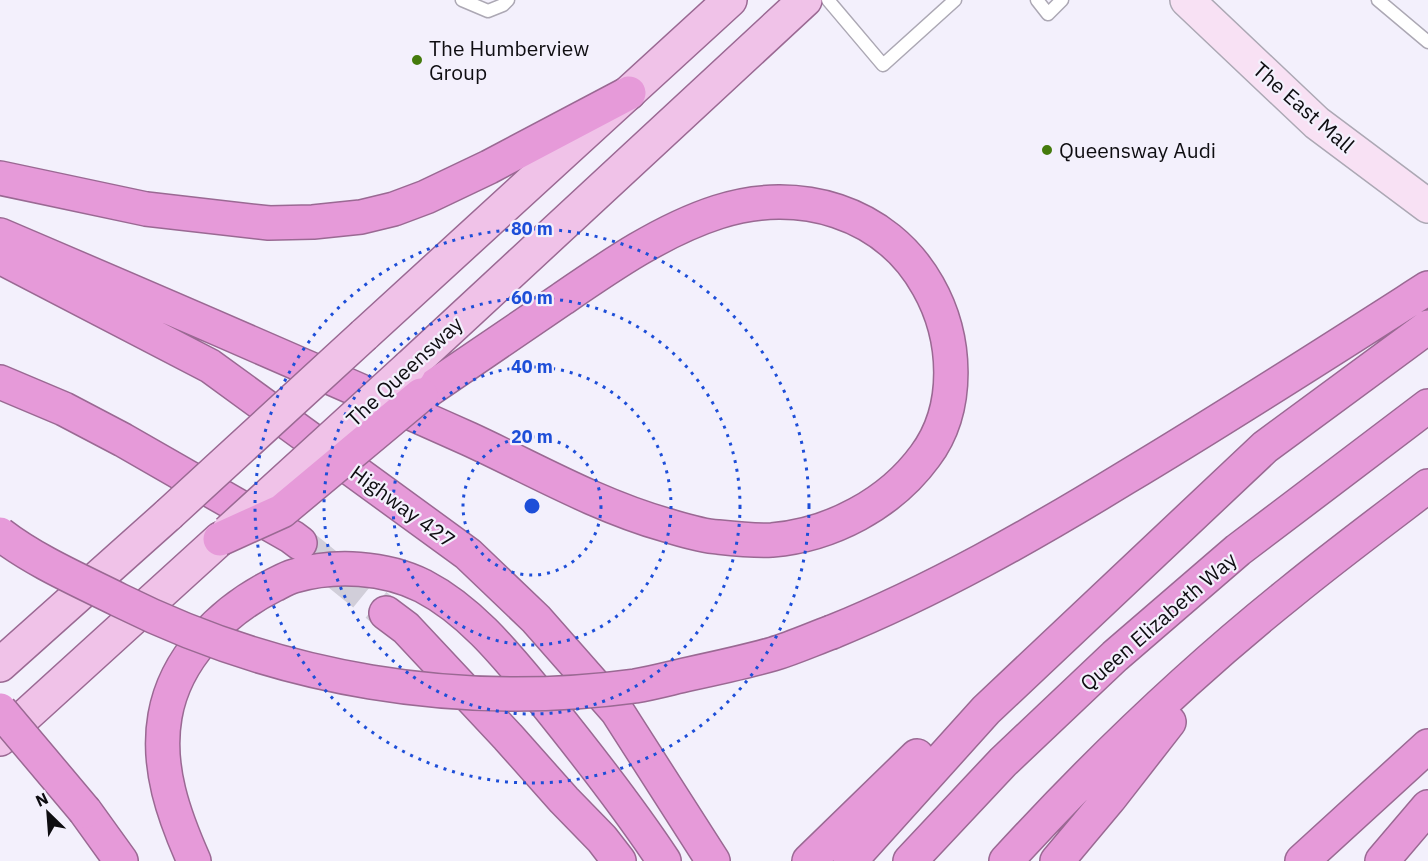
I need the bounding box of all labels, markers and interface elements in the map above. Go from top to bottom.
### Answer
place label: The Humberview Group [429,34,589,86]
marker: The Humberview Group [410,53,424,67]
street label: The East Mall [1247,55,1361,159]
place label: Queensway Audi [1059,136,1216,164]
marker: Queensway Audi [1040,143,1054,157]
text: 80 m [511,217,553,240]
text: 60 m [511,286,553,309]
street label: The Queensway [340,309,469,432]
text: 40 m [511,355,553,378]
text: 20 m [511,425,553,448]
street label: Highway 427 [345,458,461,554]
centre of rings [522,496,542,516]
street label: Queen Elizabeth Way [1074,545,1243,697]
north arrow [18,783,78,843]
text: N [32,788,51,811]

